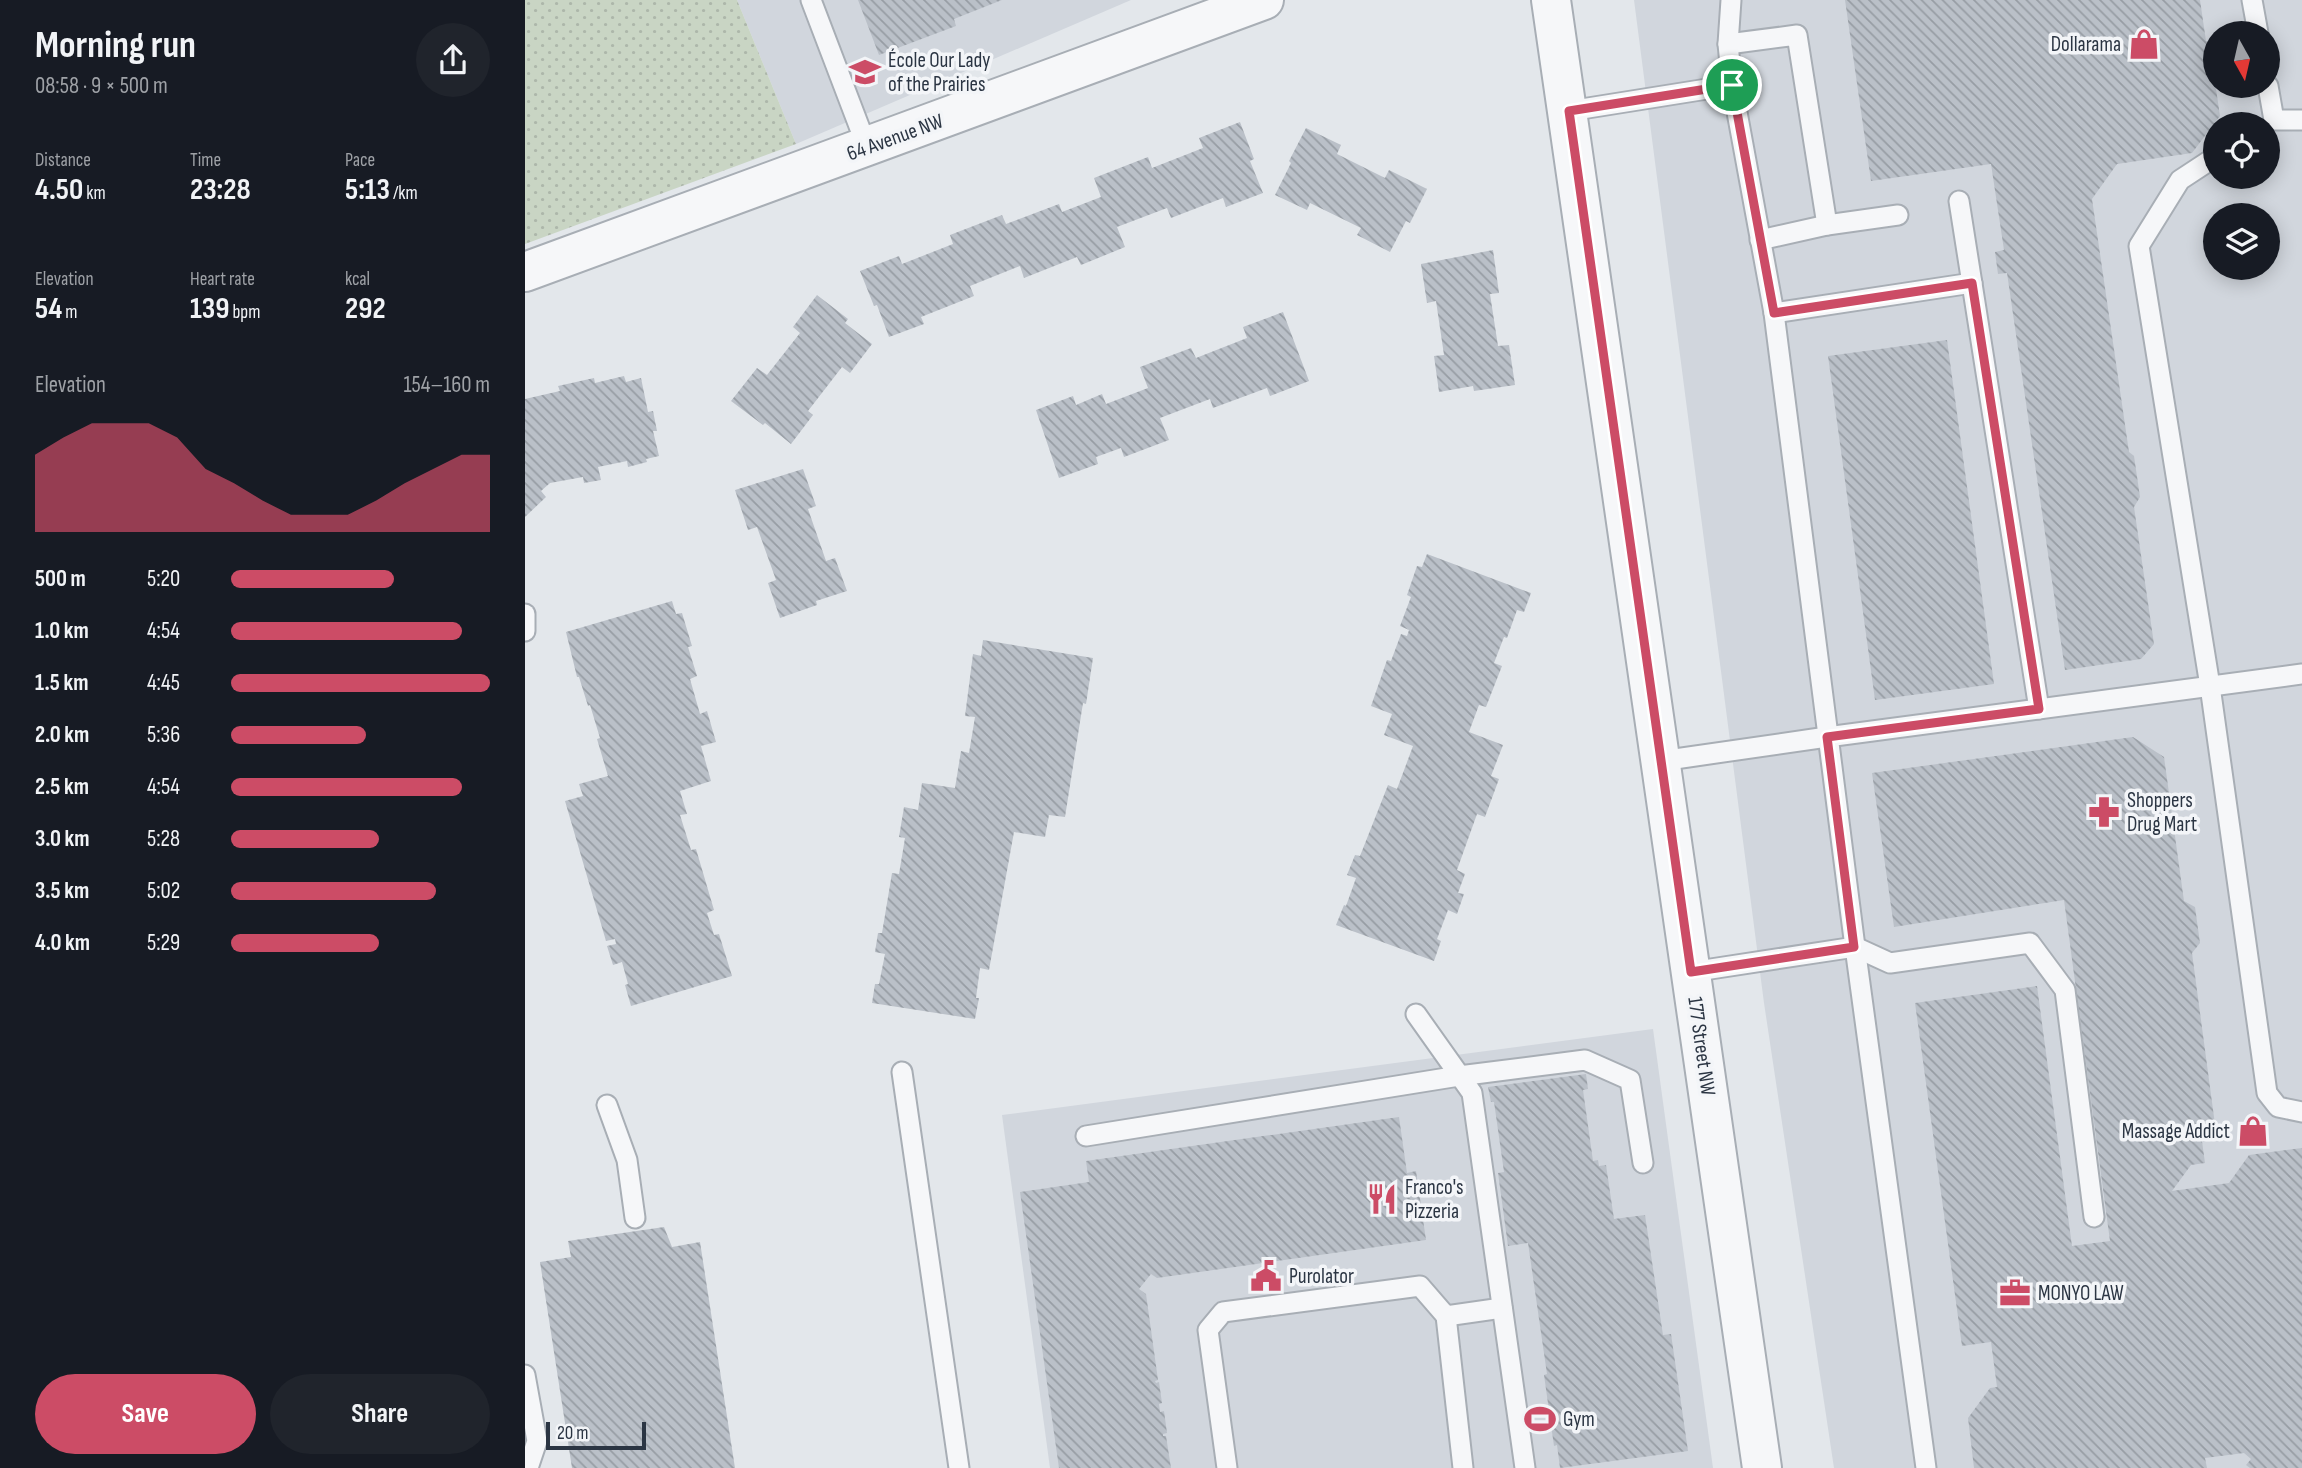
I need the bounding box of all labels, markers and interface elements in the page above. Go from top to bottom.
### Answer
north arrow [2203,21,2280,98]
map controls [2203,21,2280,280]
text: Morning run [35,23,196,68]
button: share [416,23,490,97]
shop icon: Dollarama [2127,27,2161,61]
place label: Dollarama [2051,32,2121,57]
place label: École Our Lady of the Prairies [888,48,990,97]
school or university icon: École Our Lady of the Prairies [848,55,882,89]
pin [1702,55,1762,115]
icon: arrive [1713,66,1751,104]
text: 08:58 · 9 × 500 m [35,72,168,100]
street label: 64 Avenue NW [844,108,947,166]
button: locate [2203,112,2280,189]
text: Distance [35,149,91,172]
text: Time [190,149,221,172]
text: Pace [345,149,375,172]
text: 4.50 [35,172,83,208]
text: 23:28 [190,172,251,208]
text: 5:13 [345,172,390,208]
text: km [83,182,106,205]
text: /km [390,182,418,205]
button: layers [2203,203,2280,280]
text: Elevation [35,268,94,291]
text: Heart rate [190,268,255,291]
text: kcal [345,268,370,291]
text: 54 [35,291,62,327]
text: 139 [190,291,229,327]
text: 292 [345,291,386,327]
text: m [62,301,77,324]
text: bpm [229,301,260,324]
text: Elevation [35,371,106,399]
text: 154–160 m [403,371,490,399]
text: 500 m [35,565,86,593]
text: 5:20 [147,565,180,593]
text: 1.0 km [35,617,89,645]
text: 4:54 [147,617,180,645]
text: 1.5 km [35,669,88,697]
text: 4:45 [147,669,180,697]
text: 2.0 km [35,721,89,749]
text: 5:36 [147,721,180,749]
text: 2.5 km [35,773,89,801]
text: 4:54 [147,773,180,801]
place label: Shoppers Drug Mart [2127,788,2197,837]
pharmacy icon: Shoppers Drug Mart [2087,795,2121,829]
text: 3.0 km [35,825,90,853]
text: 5:28 [147,825,180,853]
text: 3.5 km [35,877,89,905]
text: 5:02 [147,877,180,905]
text: 4.0 km [35,929,90,957]
text: 5:29 [147,929,180,957]
street label: 177 Street NW [1682,995,1721,1097]
shop icon: Massage Addict [2236,1114,2270,1148]
place label: Massage Addict [2122,1119,2230,1144]
place label: Franco's Pizzeria [1405,1175,1464,1224]
restaurant icon: Franco's Pizzeria [1365,1182,1399,1216]
public building icon: Purolator [1249,1259,1283,1293]
place label: Purolator [1289,1264,1354,1289]
office icon: MONYO LAW [1998,1276,2032,1310]
place label: MONYO LAW [2038,1281,2124,1306]
button: Save [35,1374,256,1454]
button: Share [270,1374,490,1454]
sports icon: Gym [1523,1402,1557,1436]
place label: Gym [1563,1407,1595,1432]
scale bar [546,1419,646,1451]
text: 20 m [557,1422,589,1445]

